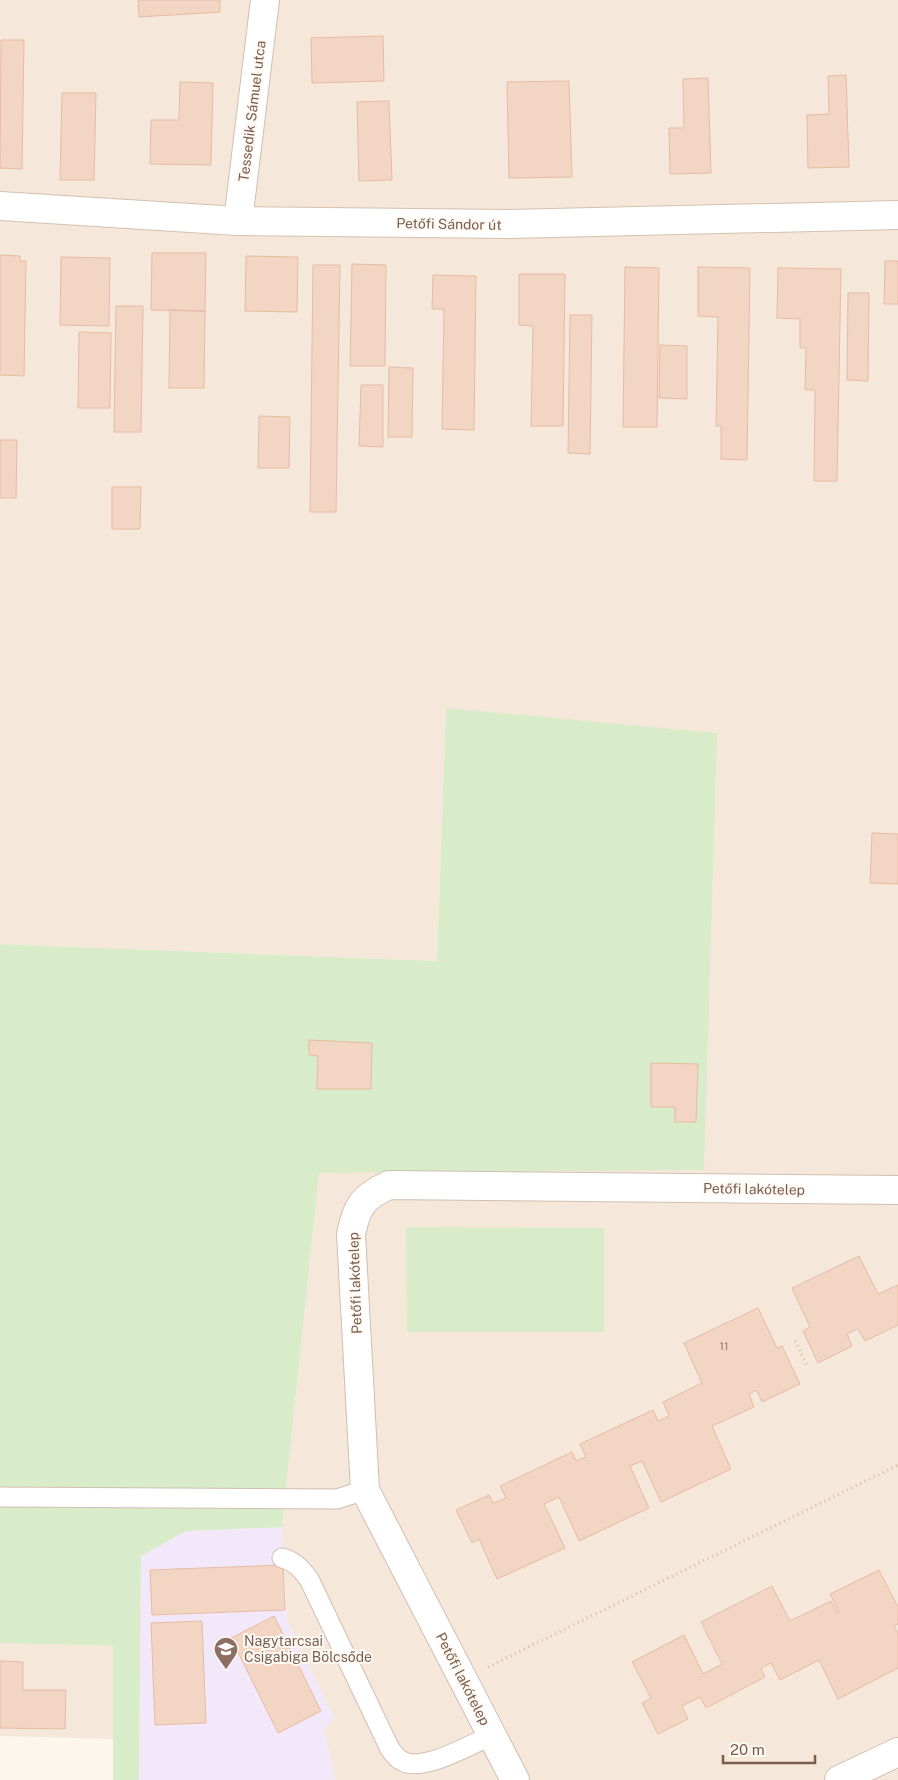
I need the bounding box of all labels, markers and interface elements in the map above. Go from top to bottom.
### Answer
street label: Tessedik Sámuel utca [235,40,269,182]
street label: Petőfi Sándor út [396,215,502,233]
street label: Petőfi lakótelep [703,1180,805,1198]
street label: Petőfi lakótelep [345,1232,365,1334]
house number: 11 [720,1340,728,1352]
street label: Petőfi lakótelep [433,1630,493,1728]
place label: Nagytarcsai Csigabiga Bölcsőde [244,1633,372,1665]
school or university icon: Nagytarcsai Csigabiga Bölcsőde [213,1636,239,1670]
scale bar [723,1732,816,1764]
text: 20 m [730,1741,765,1758]

